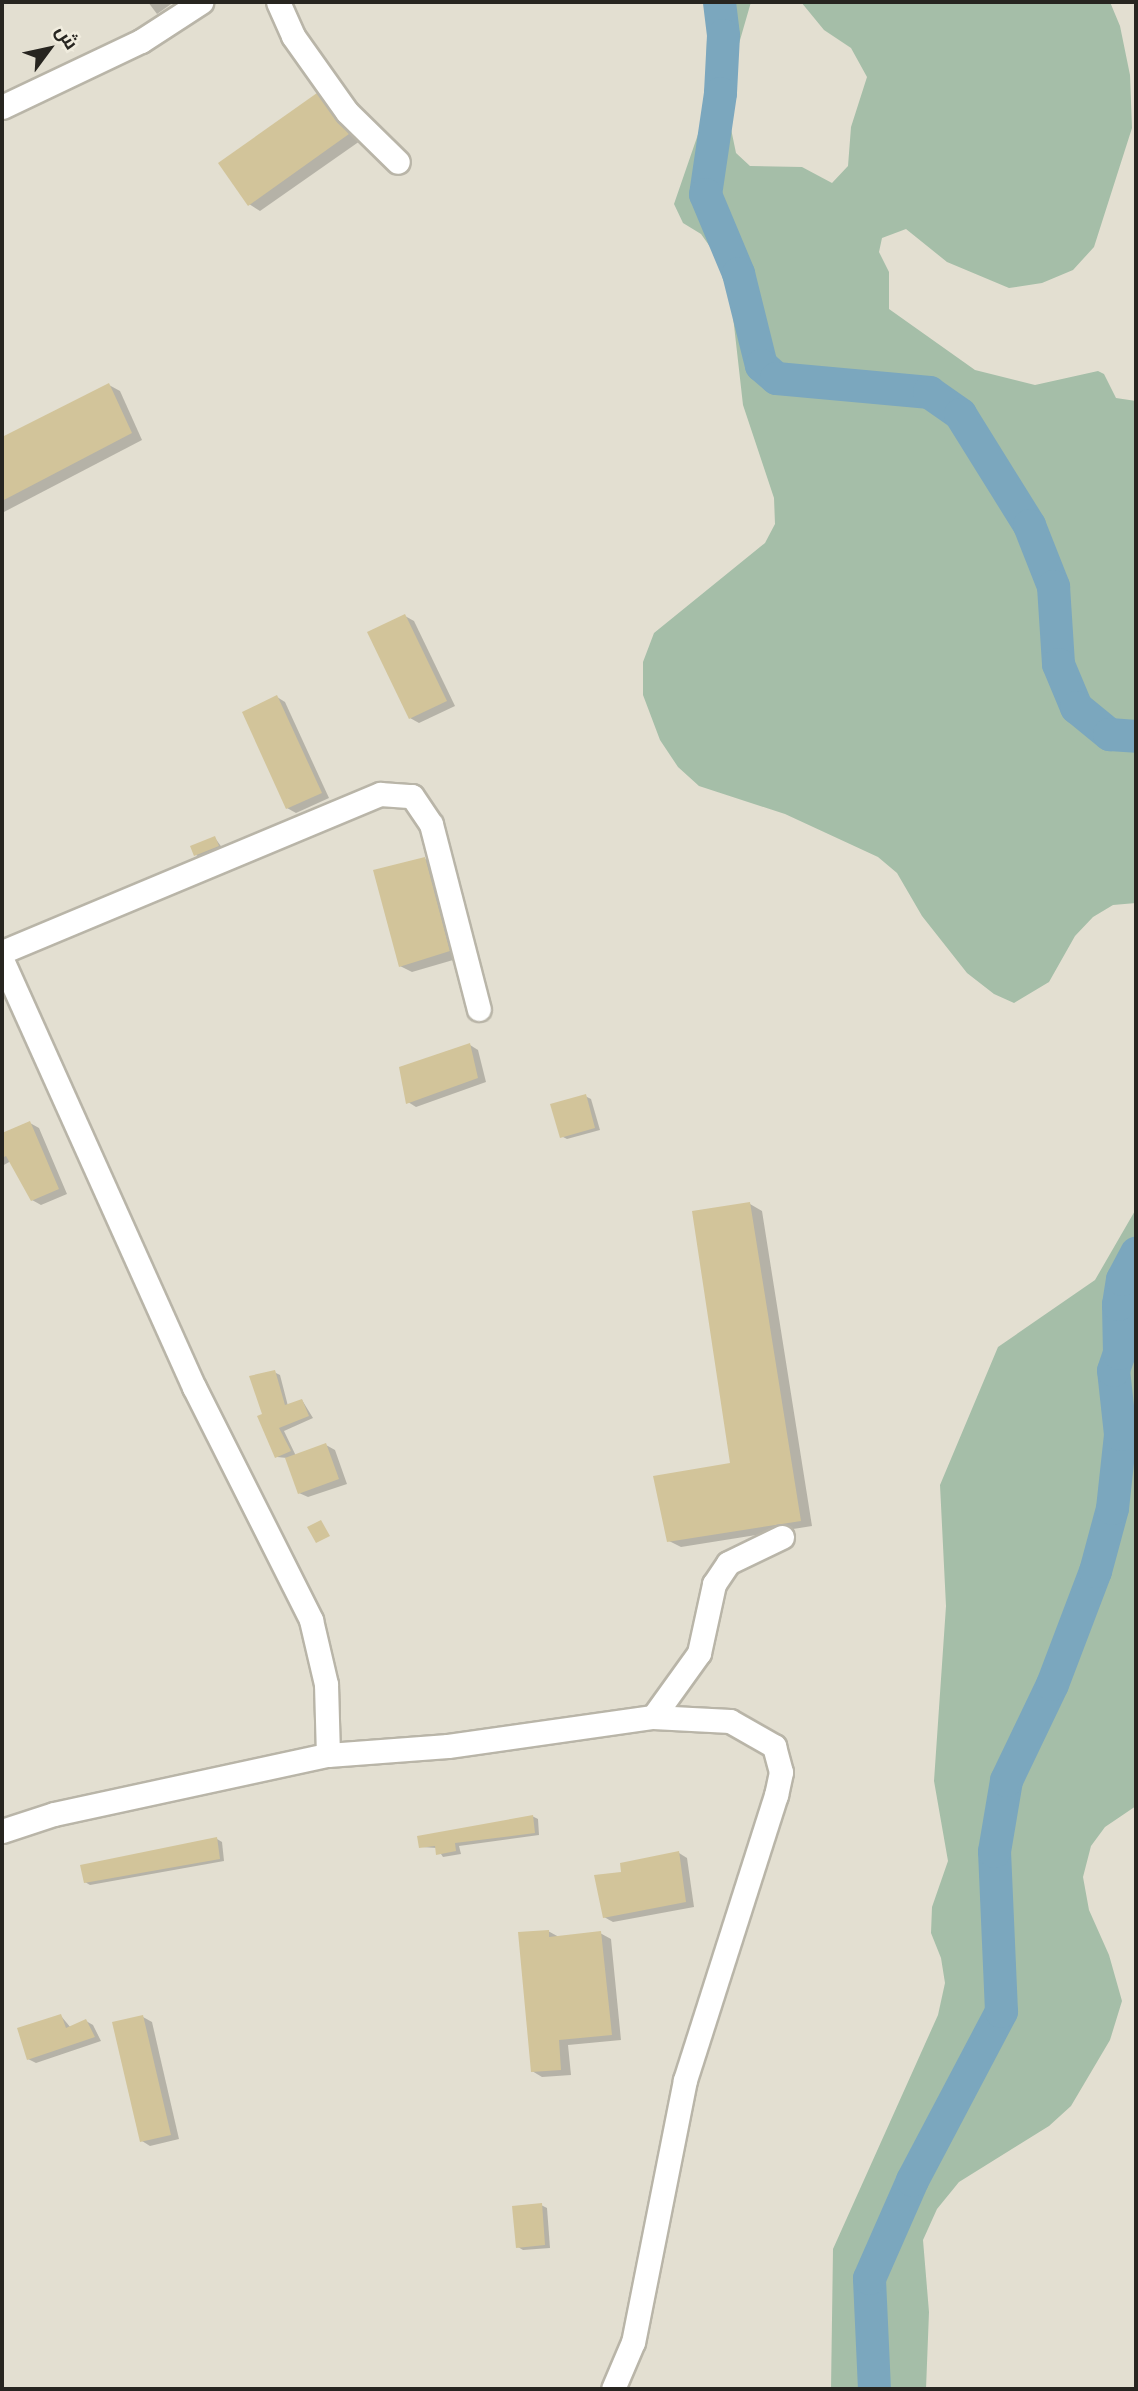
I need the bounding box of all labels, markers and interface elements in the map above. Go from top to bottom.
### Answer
north arrow [14,14,84,84]
text: ش [52,21,82,53]

